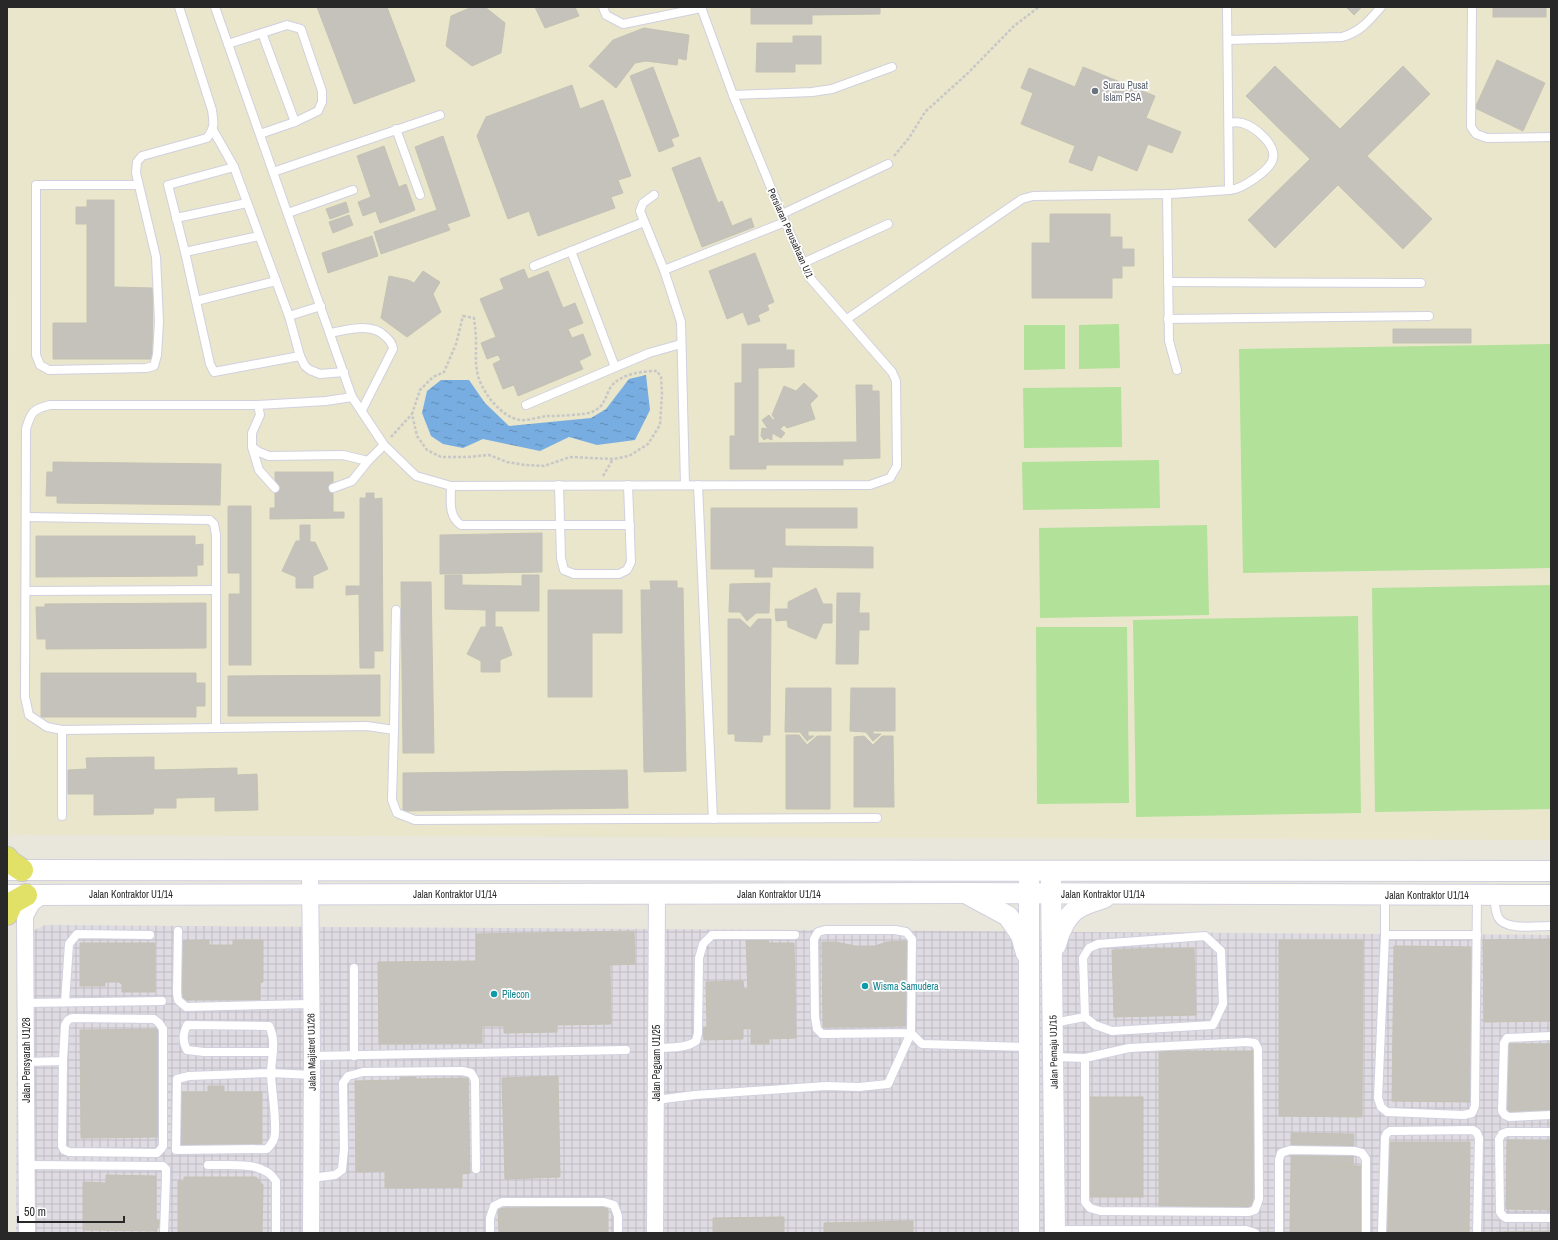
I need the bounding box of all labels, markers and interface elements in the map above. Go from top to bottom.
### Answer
place label: Surau Pusat Islam PSA [1103,79,1149,104]
marker: Surau Pusat Islam PSA [1090,86,1100,96]
street label: Persiaran Perusahaan U/1 [765,186,816,281]
street label: Jalan Kontraktor U1/14 [89,888,173,901]
street label: Jalan Kontraktor U1/14 [413,888,497,901]
street label: Jalan Kontraktor U1/14 [737,888,821,901]
street label: Jalan Kontraktor U1/14 [1061,888,1145,901]
street label: Jalan Kontraktor U1/14 [1385,889,1469,902]
place label: Wisma Samudera [873,980,939,993]
marker: Wisma Samudera [860,981,870,991]
place label: Pilecon [502,988,529,1001]
marker: Pilecon [489,989,499,999]
street label: Jalan Majistret U1/26 [304,1013,319,1091]
street label: Jalan Pemaju U1/15 [1046,1015,1061,1089]
street label: Jalan Pensyarah U1/28 [20,1017,33,1103]
street label: Jalan Peguam U1/25 [650,1024,663,1101]
scale bar [18,1198,124,1224]
text: 50 m [24,1204,46,1220]

